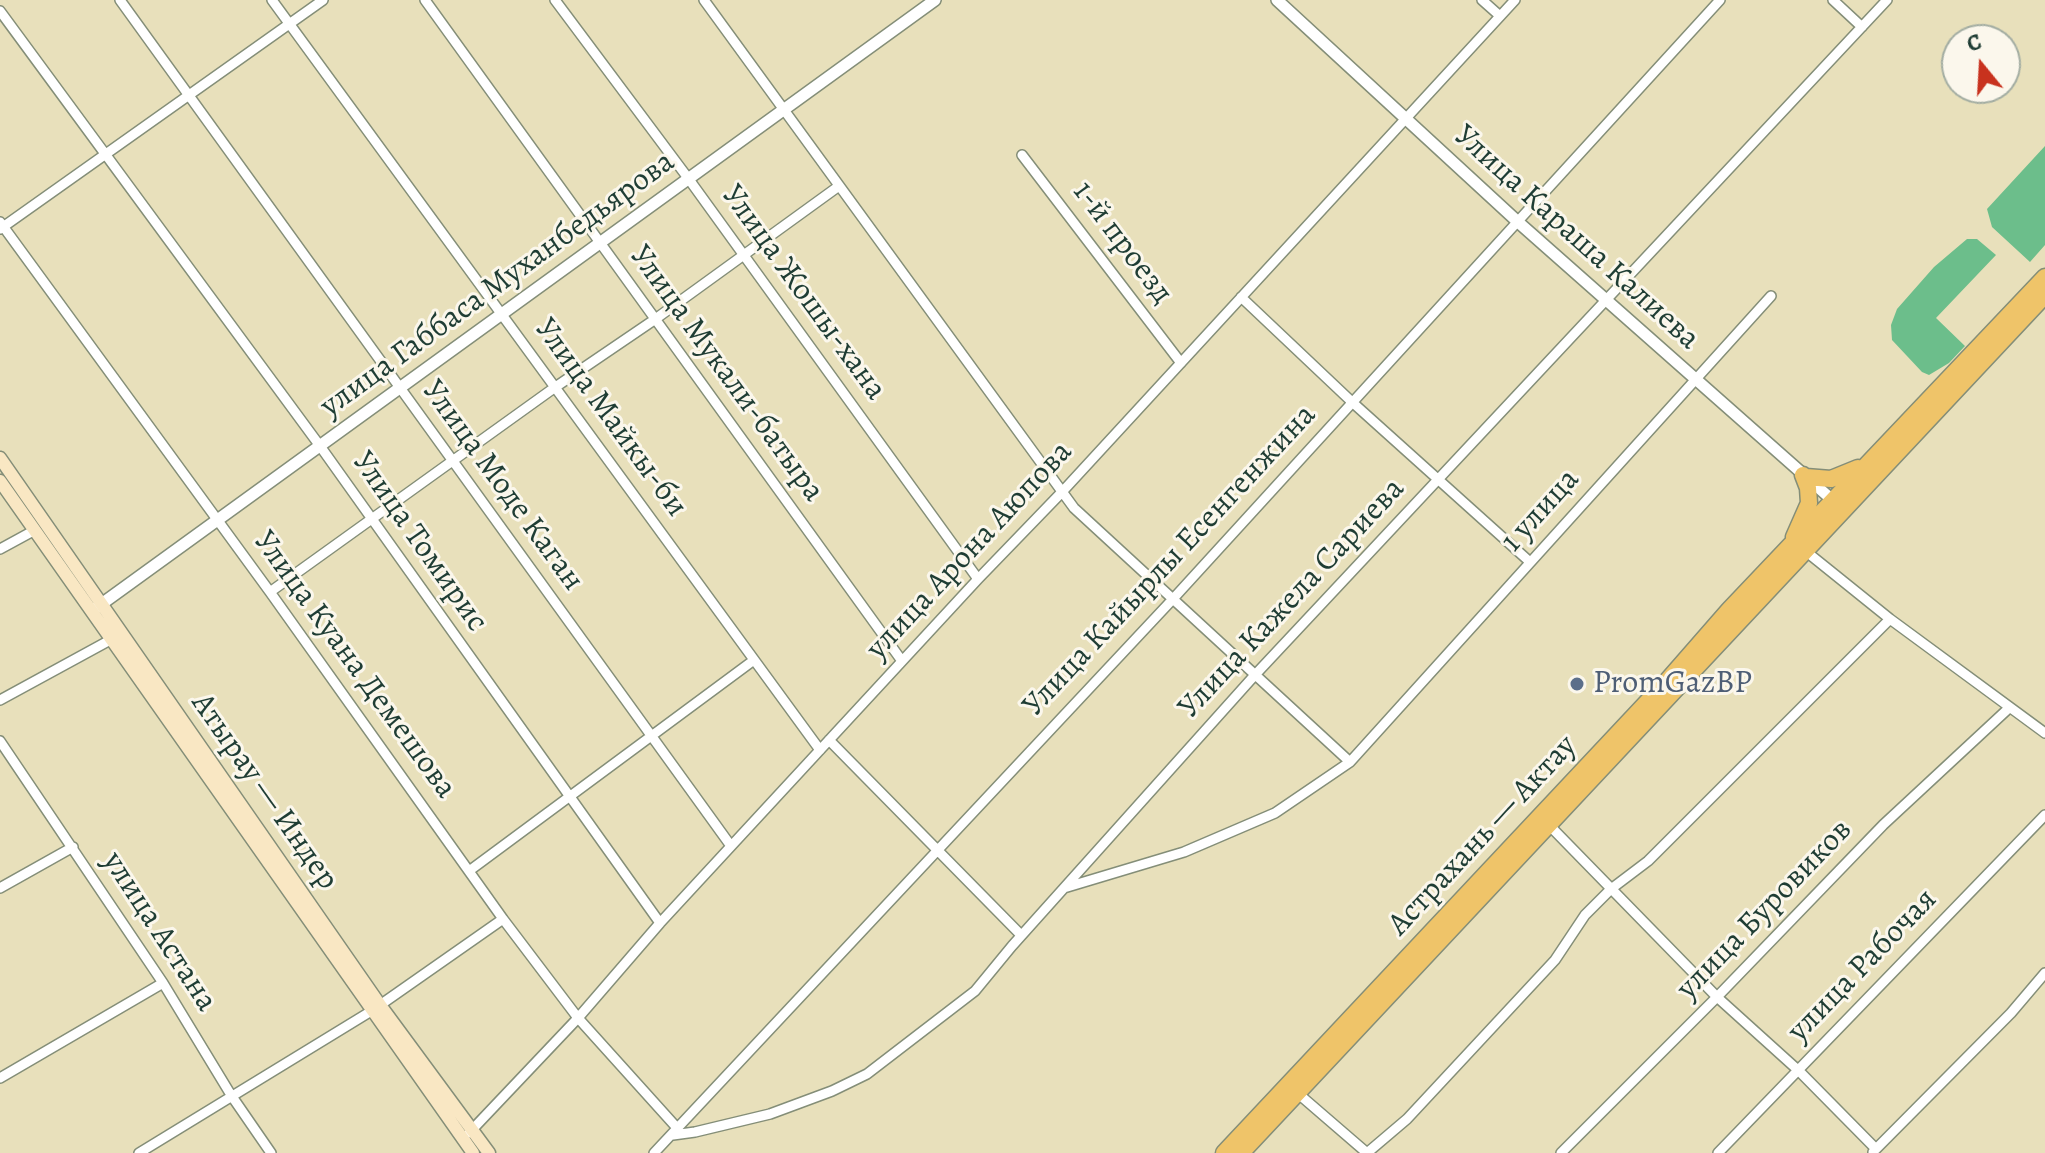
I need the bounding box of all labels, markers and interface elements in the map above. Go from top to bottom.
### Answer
north arrow [1941,24,2021,104]
text: С [1963,27,1985,59]
street label: Улица Караша Калиева [1445,117,1707,359]
street label: улица Габбаса Муханбедьярова [313,144,683,426]
street label: 1-й проезд [1064,174,1180,312]
street label: Улица Жошы-хана [712,178,894,408]
street label: Улица Мукали-батыра [620,238,832,510]
street label: Улица Майкы-би [525,311,695,525]
street label: Улица Моде Каган [413,373,591,599]
street label: Улица Кайырлы Есенгенжина [1015,397,1325,725]
street label: улица Арона Аюпова [859,434,1081,668]
street label: Улица Томирис [343,444,495,640]
street label: 1 улица [1494,461,1588,561]
street label: Улица Кажела Сариева [1171,471,1413,727]
street label: Улица Куана Демешова [244,524,464,806]
place label: PromGazBP [1593,665,1752,703]
marker: PromGazBP [1568,675,1586,693]
street label: Атырау — Индер [182,686,346,898]
street label: Астрахань — Актау [1380,728,1586,944]
street label: улица Буровиков [1669,812,1861,1008]
street label: улица Астана [93,845,225,1019]
street label: улица Рабочая [1780,881,1946,1051]

